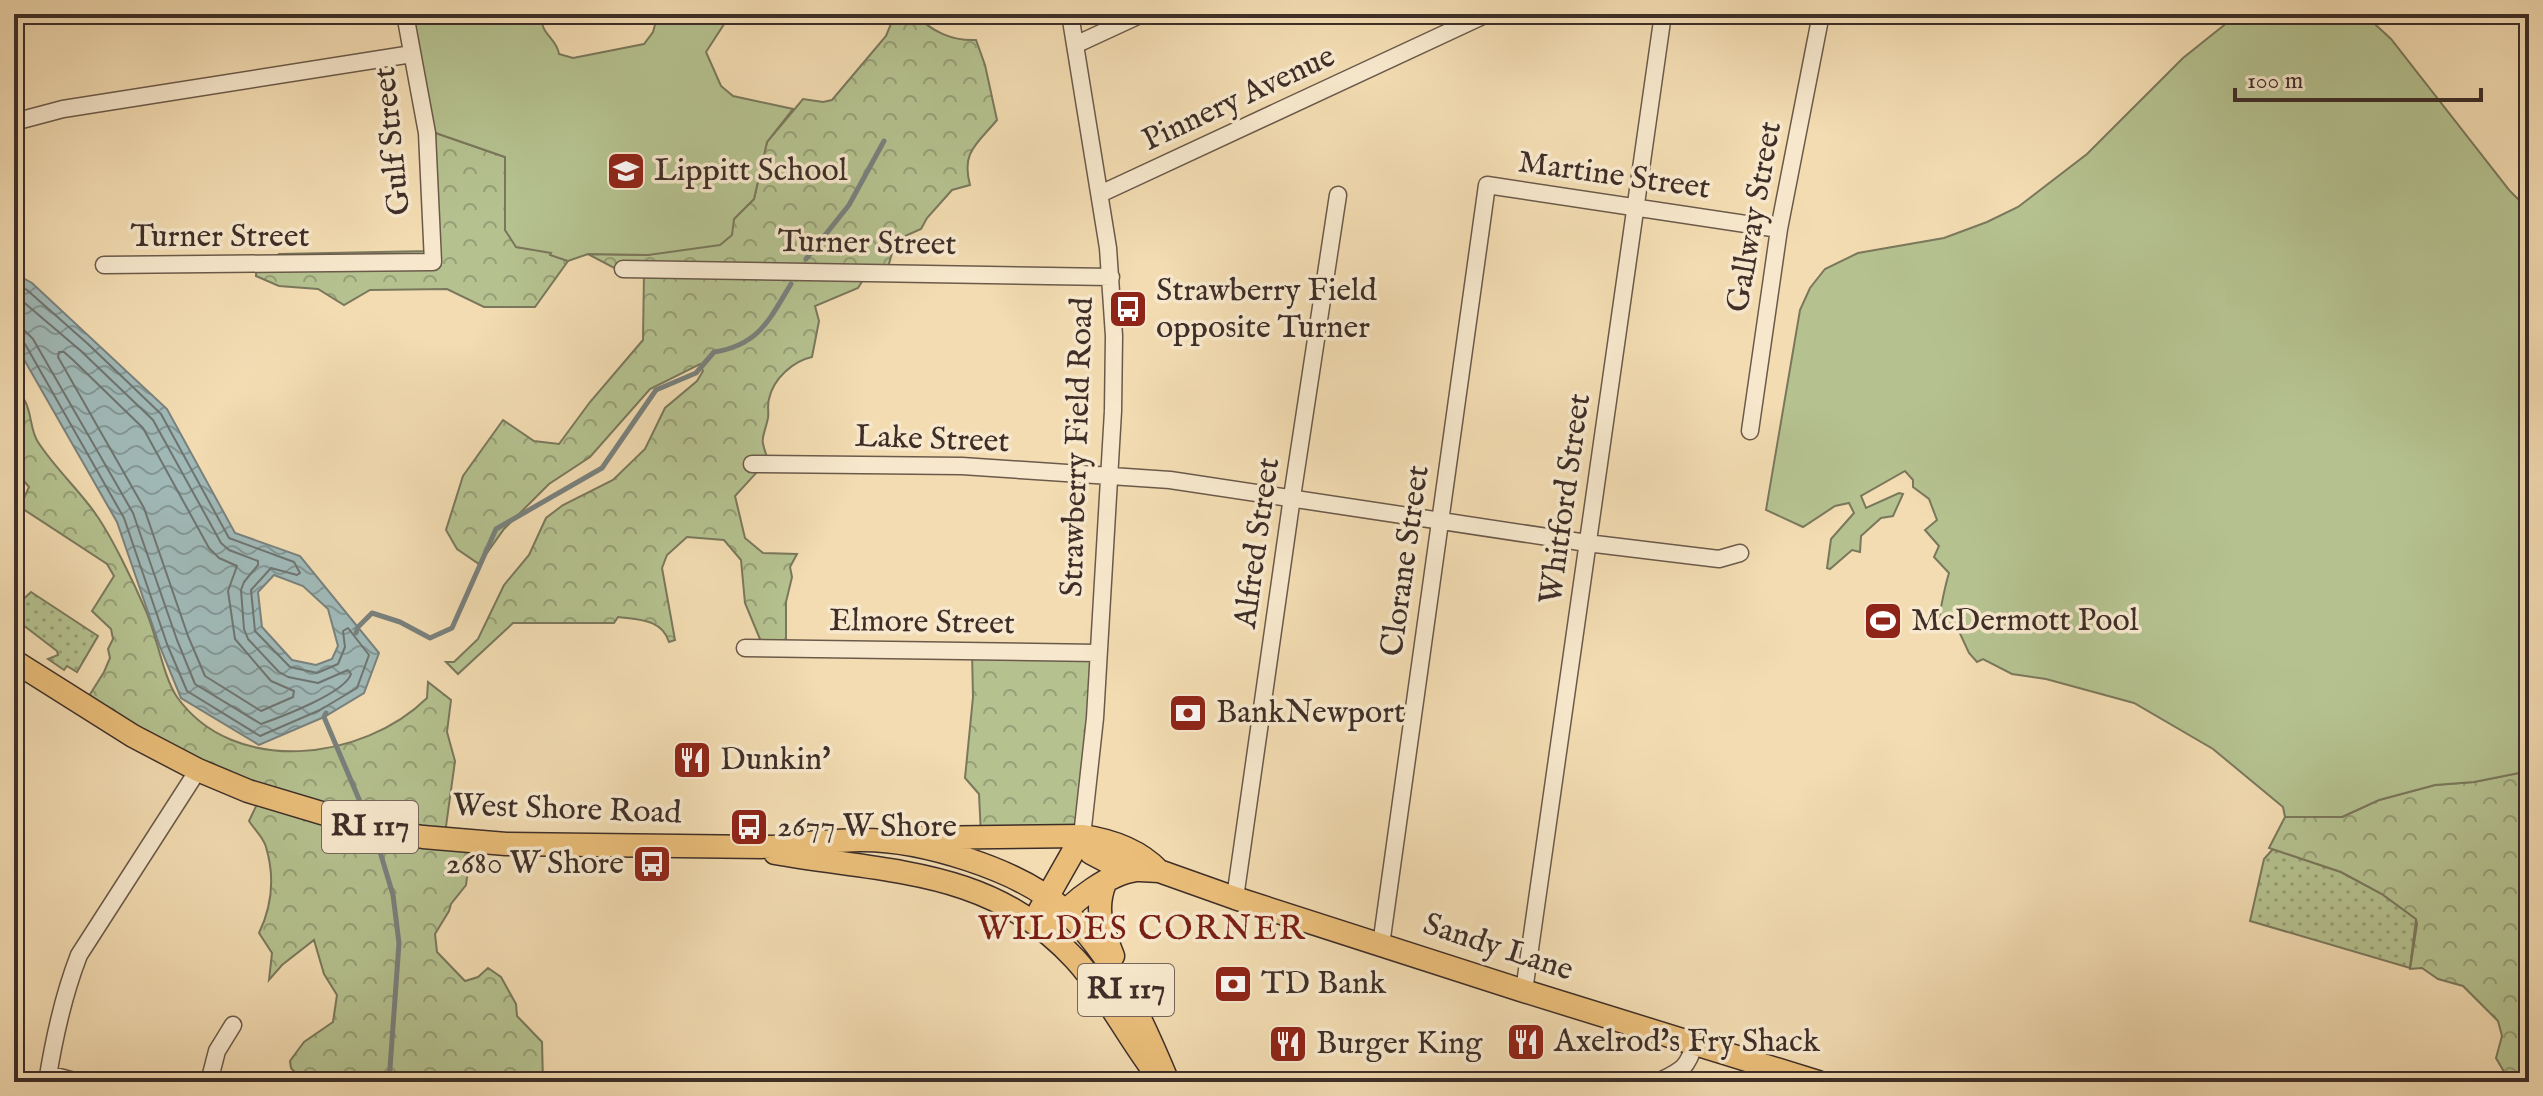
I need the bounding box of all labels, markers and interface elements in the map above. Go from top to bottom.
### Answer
street label: Pinnery Avenue [1136,36,1342,162]
scale bar [2235,52,2481,102]
street label: Gulf Street [365,65,421,217]
text: 100 m [2247,66,2303,97]
street label: Gallway Street [1718,118,1792,316]
street label: Martine Street [1515,142,1713,210]
school or university icon: Lippitt School [605,150,647,192]
place label: Lippitt School [654,151,848,192]
street label: Turner Street [131,217,309,258]
street label: Turner Street [777,222,957,266]
place label: Strawberry Field opposite Turner [1156,271,1378,349]
bus stop icon: Strawberry Field opposite Turner [1107,288,1149,330]
street label: Strawberry Field Road [1052,295,1104,598]
street label: Whitford Street [1531,391,1601,607]
street label: Lake Street [854,417,1010,463]
street label: Alfred Street [1226,455,1290,632]
street label: Clorane Street [1372,463,1440,659]
sports icon: McDermott Pool [1862,600,1904,642]
street label: Elmore Street [829,601,1015,645]
place label: McDermott Pool [1911,601,2139,642]
bank icon: BankNewport [1167,692,1209,734]
place label: BankNewport [1216,693,1405,734]
restaurant icon: Dunkin' [671,739,713,781]
place label: Dunkin' [720,740,831,781]
street label: West Shore Road [452,786,683,835]
road number: RI 117 [322,801,418,853]
bus stop icon: 2677 W Shore [728,806,770,848]
place label: 2677 W Shore [777,807,957,848]
bus stop icon: 2680 W Shore [631,843,673,885]
place label: 2680 W Shore [446,844,624,885]
street label: Sandy Lane [1418,905,1578,991]
district label: WILDES CORNER [978,908,1306,951]
bank icon: TD Bank [1212,963,1254,1005]
road number: RI 117 [1078,964,1174,1016]
place label: TD Bank [1261,964,1387,1005]
restaurant icon: Axelrod's Fry Shack [1505,1021,1547,1063]
place label: Axelrod's Fry Shack [1553,1022,1821,1063]
restaurant icon: Burger King [1267,1023,1309,1065]
place label: Burger King [1316,1024,1483,1065]

